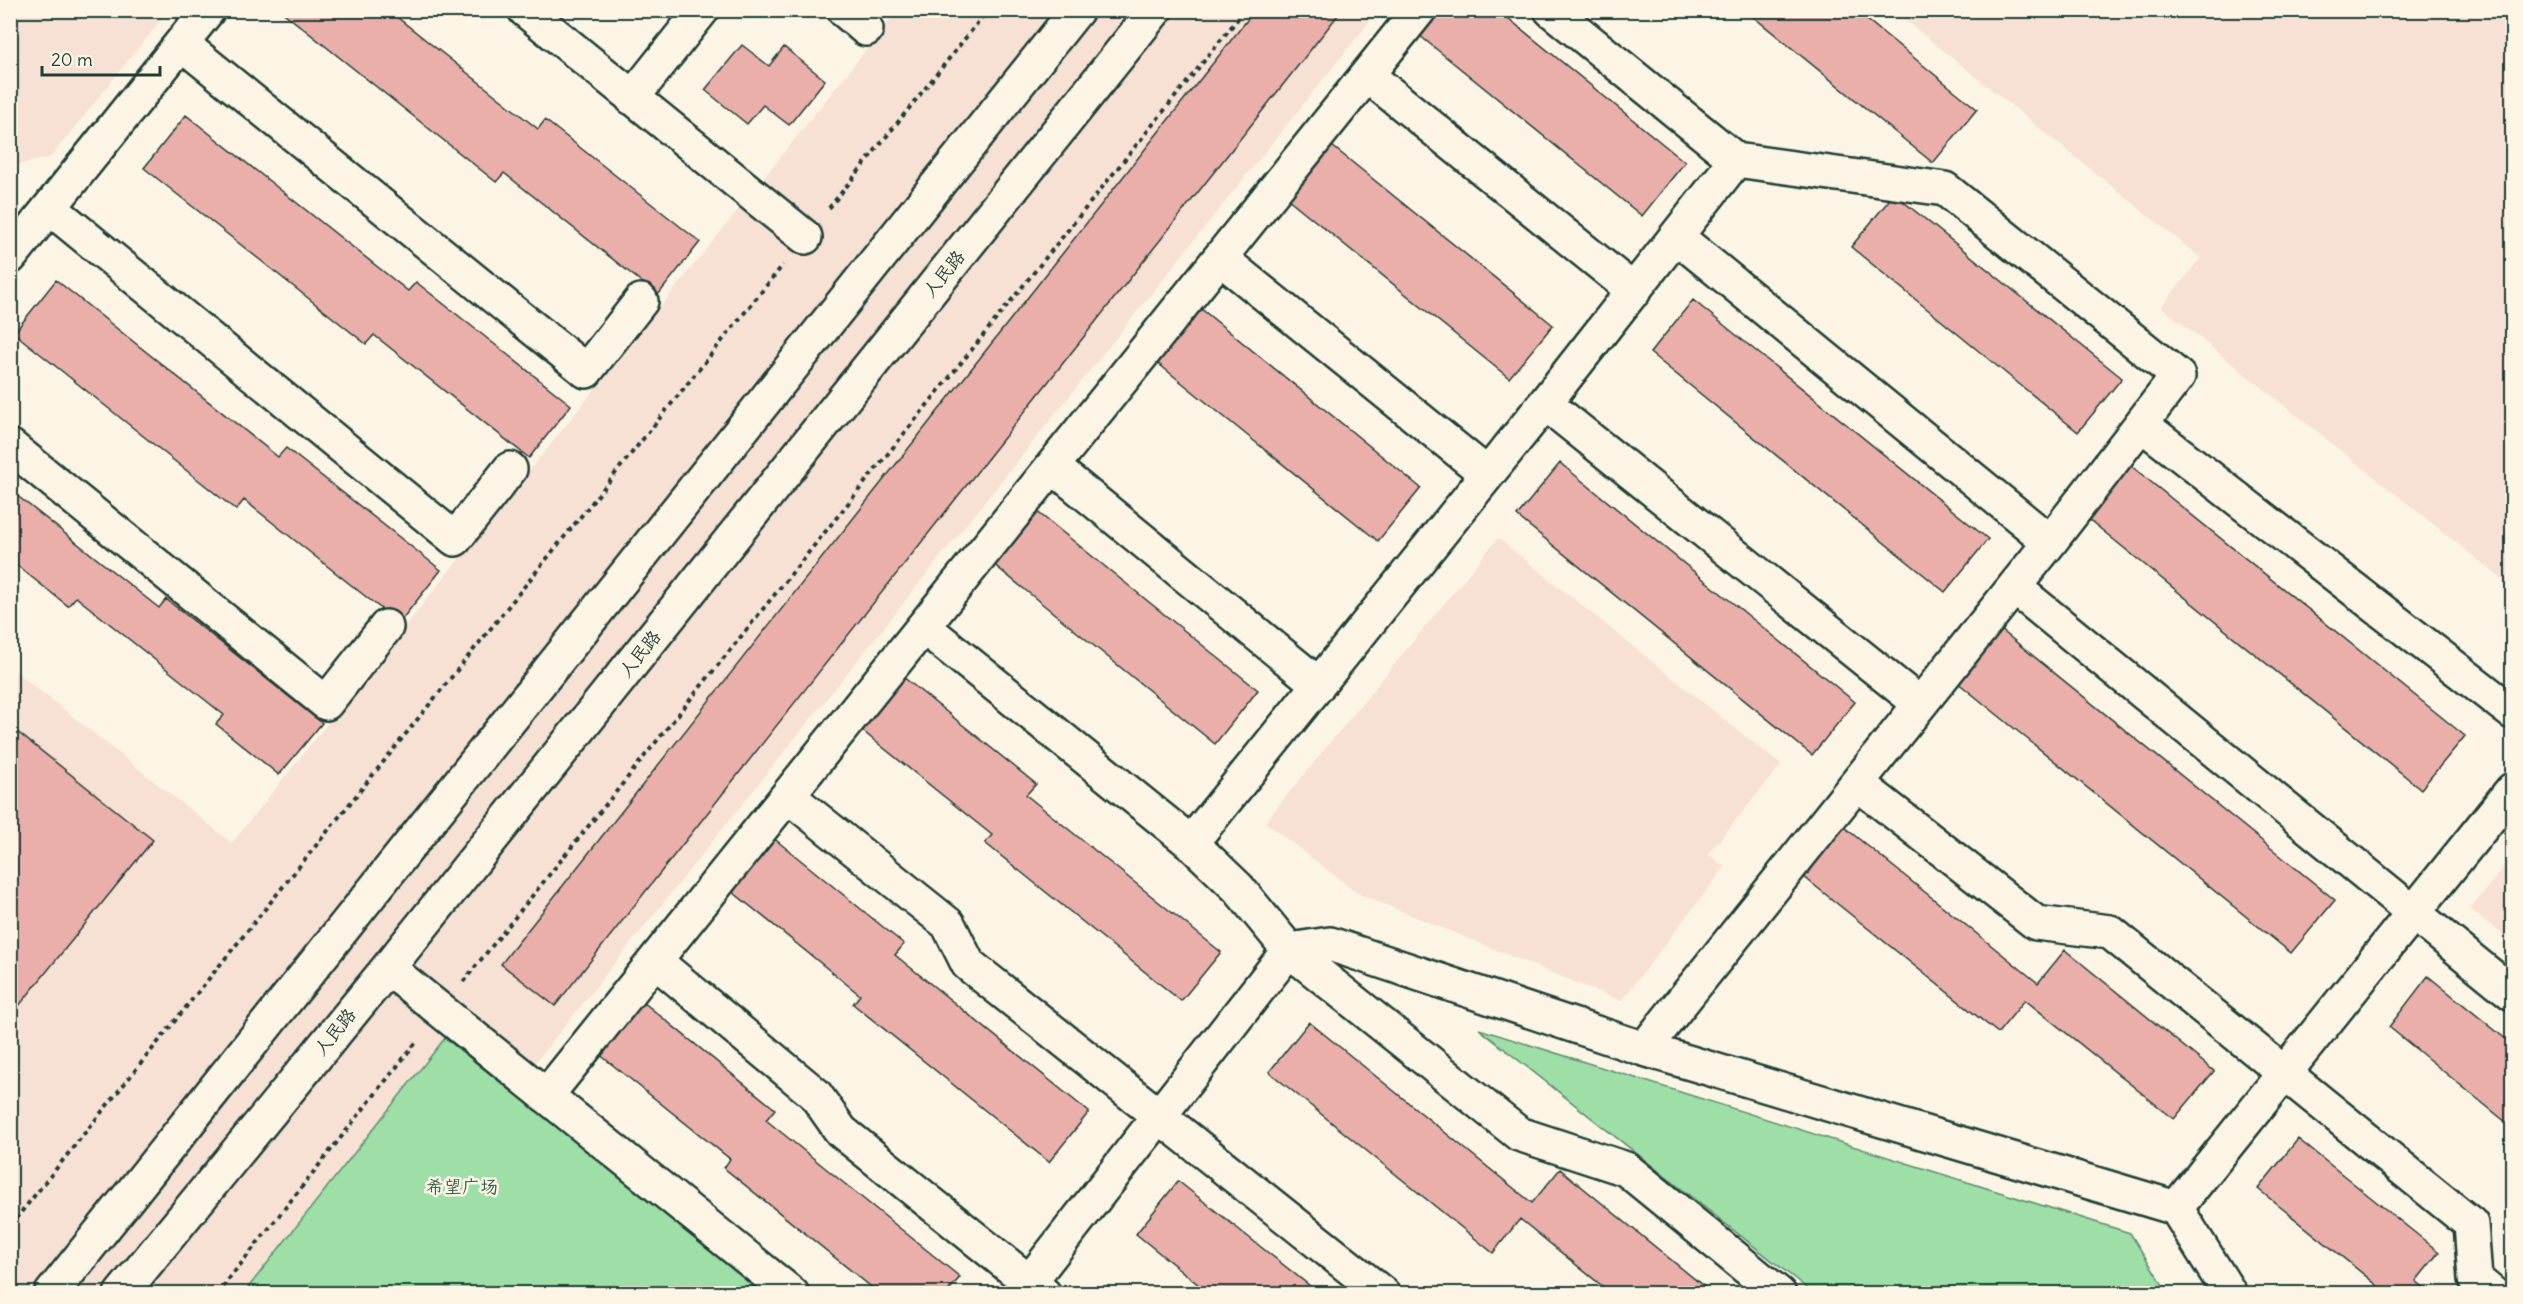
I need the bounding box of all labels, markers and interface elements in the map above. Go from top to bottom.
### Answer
scale bar [42,39,160,77]
text: 20 m [51,48,93,71]
street label: 人民路 [918,245,970,302]
street label: 人民路 [614,625,666,682]
street label: 人民路 [309,1003,361,1060]
park label: 希望广场 [426,1175,498,1198]

